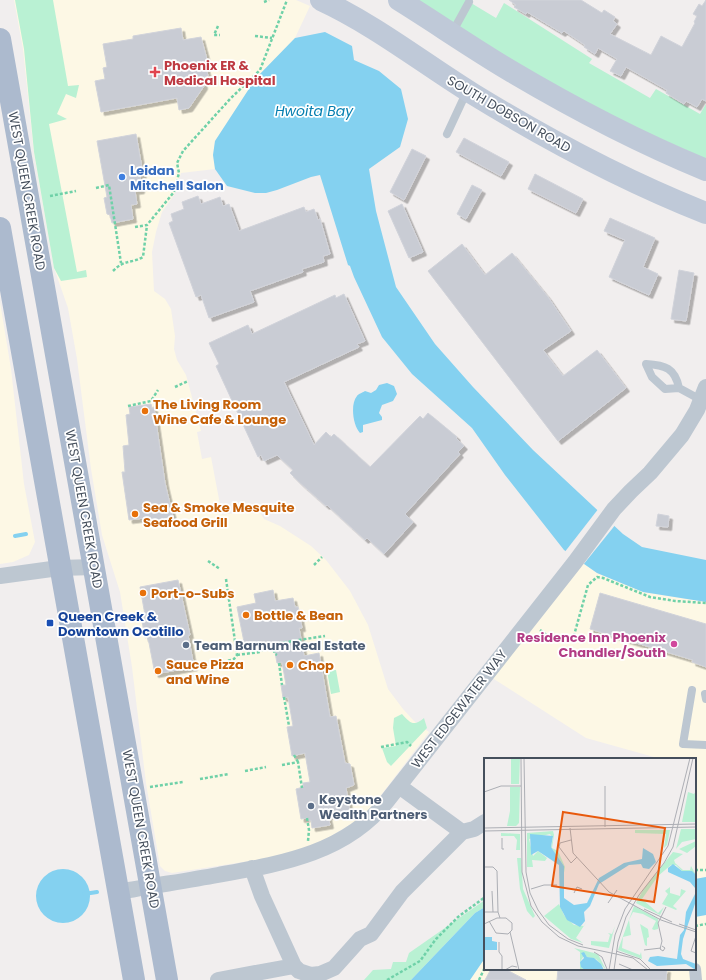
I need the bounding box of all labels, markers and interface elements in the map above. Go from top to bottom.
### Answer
place label: Phoenix ER & Medical Hospital [164,56,276,90]
marker: Phoenix ER & Medical Hospital [149,66,161,78]
street label: SOUTH DOBSON ROAD [444,71,574,157]
water label: Hwoita Bay [275,101,354,121]
street label: WEST QUEEN CREEK ROAD [4,110,50,272]
place label: Leidan Mitchell Salon [130,161,224,195]
marker: Leidan Mitchell Salon [117,172,127,182]
place label: The Living Room Wine Cafe & Lounge [153,395,286,429]
marker: The Living Room Wine Cafe & Lounge [140,406,150,416]
street label: WEST QUEEN CREEK ROAD [61,428,107,590]
place label: Sea & Smoke Mesquite Seafood Grill [143,498,294,532]
marker: Sea & Smoke Mesquite Seafood Grill [130,509,140,519]
place label: Port-o-Subs [151,584,234,603]
marker: Port-o-Subs [138,588,148,598]
place label: Bottle & Bean [254,606,344,625]
place label: Queen Creek & Downtown Ocotillo [58,607,184,641]
marker: Bottle & Bean [241,610,251,620]
marker: Queen Creek & Downtown Ocotillo [45,618,55,628]
place label: Residence Inn Phoenix Chandler/South [517,628,666,662]
place label: Team Barnum Real Estate [194,636,366,655]
marker: Residence Inn Phoenix Chandler/South [669,639,679,649]
marker: Team Barnum Real Estate [181,640,191,650]
street label: WEST EDGEWATER WAY [407,645,512,772]
place label: Sauce Pizza and Wine [166,655,244,689]
place label: Chop [298,656,334,675]
marker: Chop [285,660,295,670]
marker: Sauce Pizza and Wine [153,666,163,676]
street label: WEST QUEEN CREEK ROAD [118,748,164,910]
inset map [484,758,696,970]
place label: Keystone Wealth Partners [319,790,428,824]
marker: Keystone Wealth Partners [306,801,316,811]

